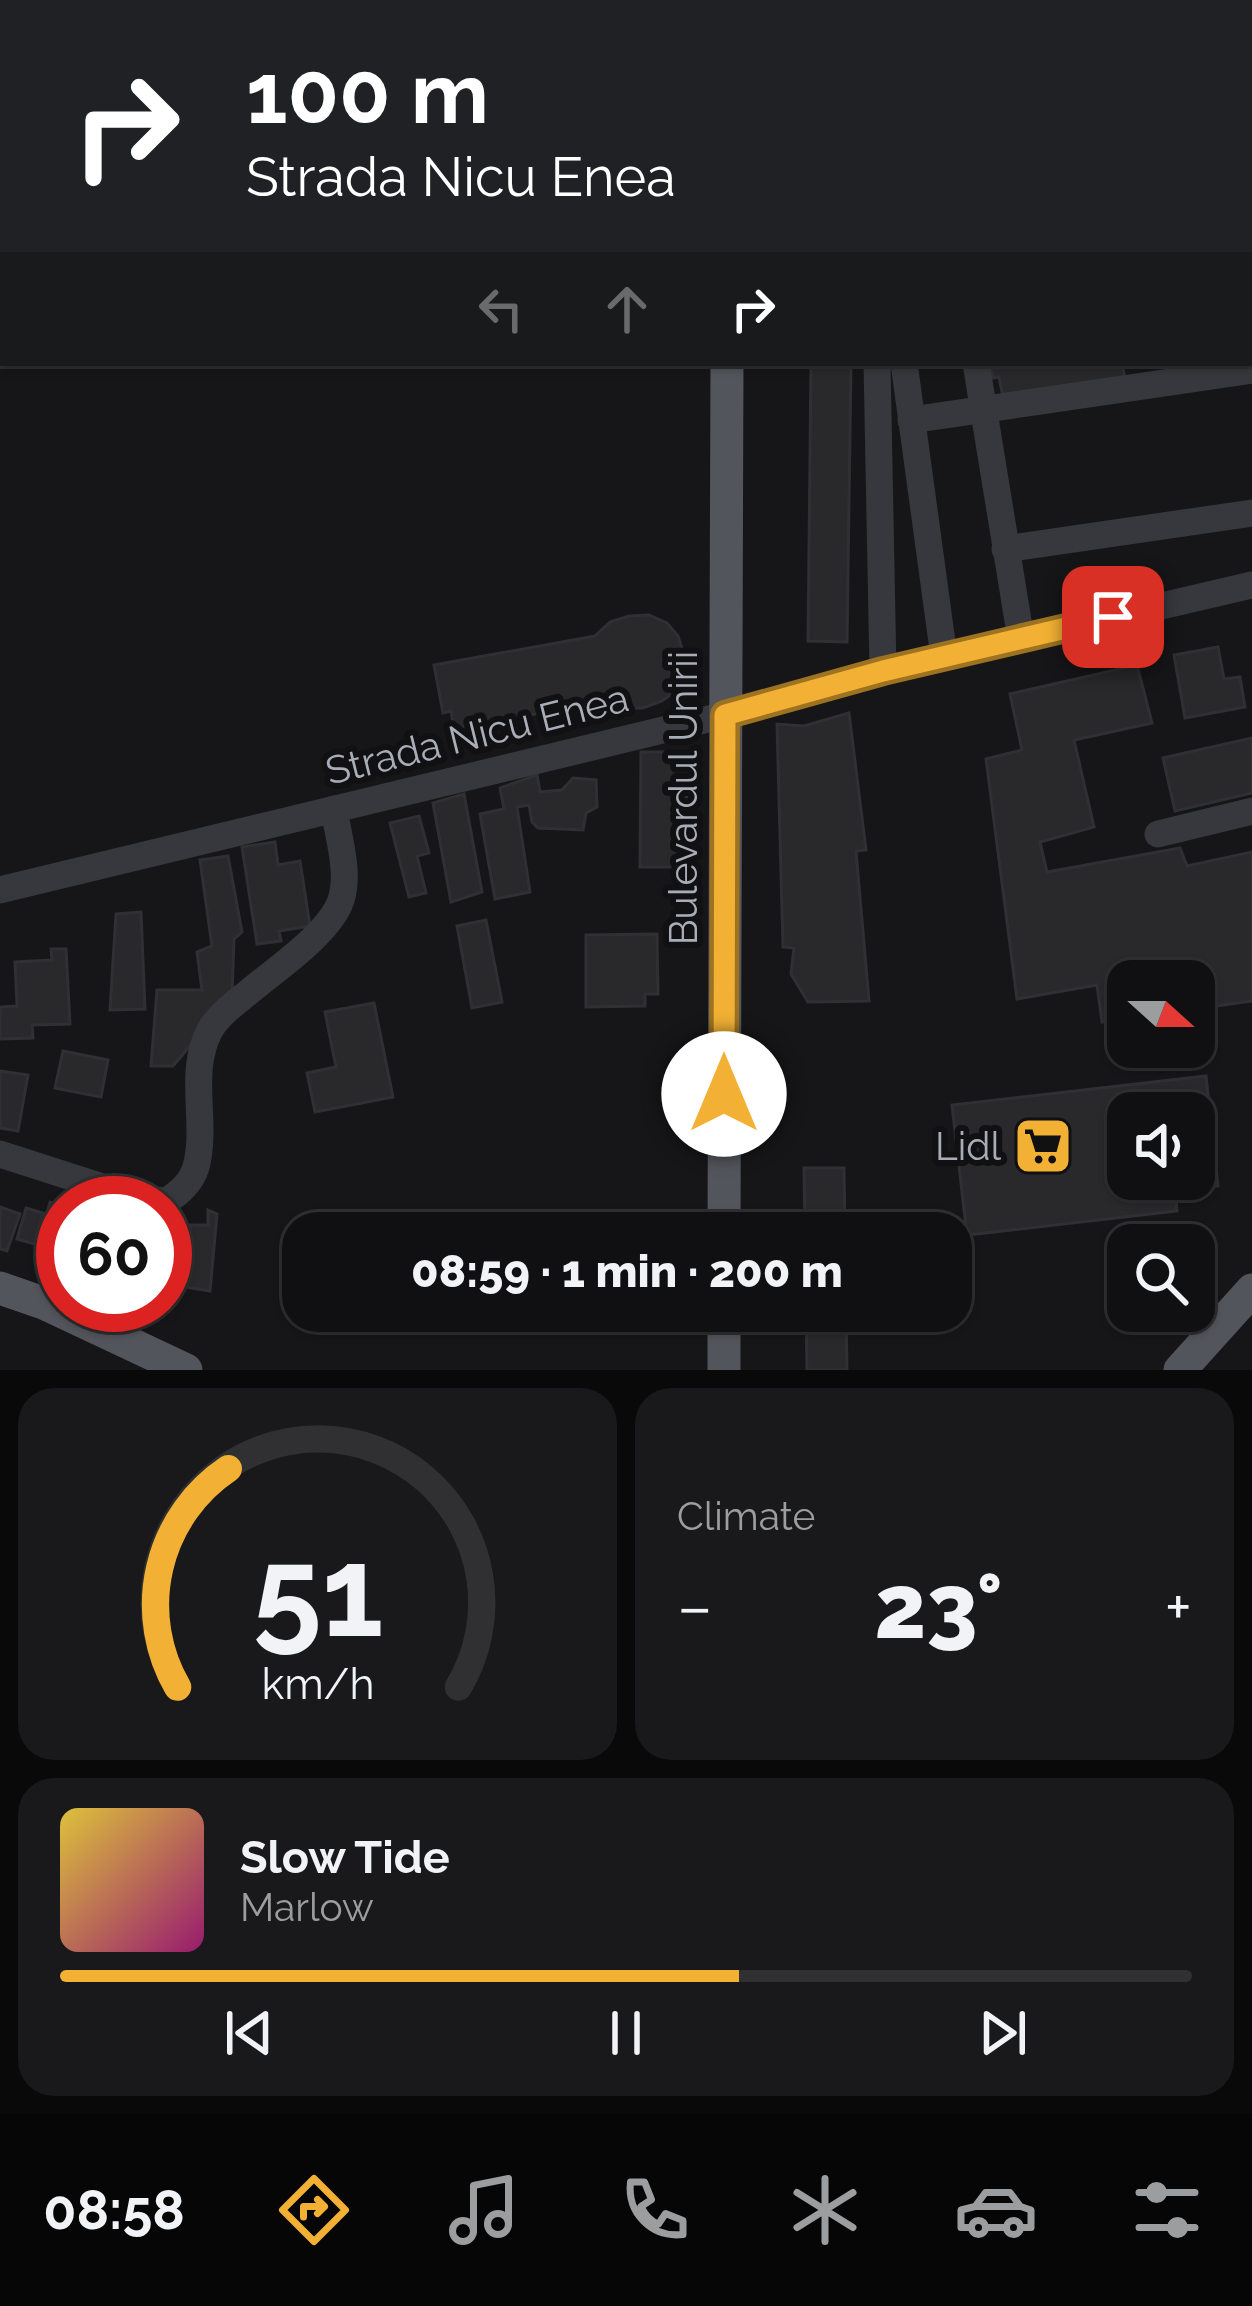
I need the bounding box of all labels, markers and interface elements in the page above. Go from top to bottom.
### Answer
text: 100 m [246,44,489,143]
icon: right [48,48,204,204]
text: Strada Nicu Enea [246,145,676,209]
icon: left [468,276,534,342]
icon: ahead [594,276,660,342]
icon: right [720,276,786,342]
pin [1062,566,1164,668]
icon: arrive [1080,584,1146,650]
street label: Bulevardul Unirii [660,651,706,945]
street label: Strada Nicu Enea [321,674,633,794]
north arrow [1107,960,1215,1068]
map controls [1107,960,1215,1332]
position arrow [661,1031,787,1157]
button: sound [1107,1092,1215,1200]
supermarket icon: Lidl [1012,1115,1074,1177]
place label: Lidl [935,1123,1001,1169]
speed limit sign: 60 [36,1176,192,1332]
button: search [1107,1224,1215,1332]
text: 08:59 · 1 min · 200 m [411,1245,843,1298]
text: Climate [677,1493,815,1539]
text: 51 [252,1519,383,1665]
text: 23° [874,1553,1003,1659]
text: − [677,1568,713,1645]
text: + [1165,1568,1192,1645]
text: km/h [261,1659,374,1709]
text: Slow Tide [240,1831,450,1884]
text: Marlow [240,1884,374,1930]
icon: previous [216,2000,282,2066]
icon: pause [593,2000,659,2066]
icon: next [970,2000,1036,2066]
icon: directions [272,2168,356,2252]
icon: music [442,2168,526,2252]
icon: phone [613,2168,697,2252]
icon: climate [783,2168,867,2252]
icon: car [954,2168,1038,2252]
icon: filters [1125,2168,1209,2252]
text: 08:58 [43,2178,185,2242]

